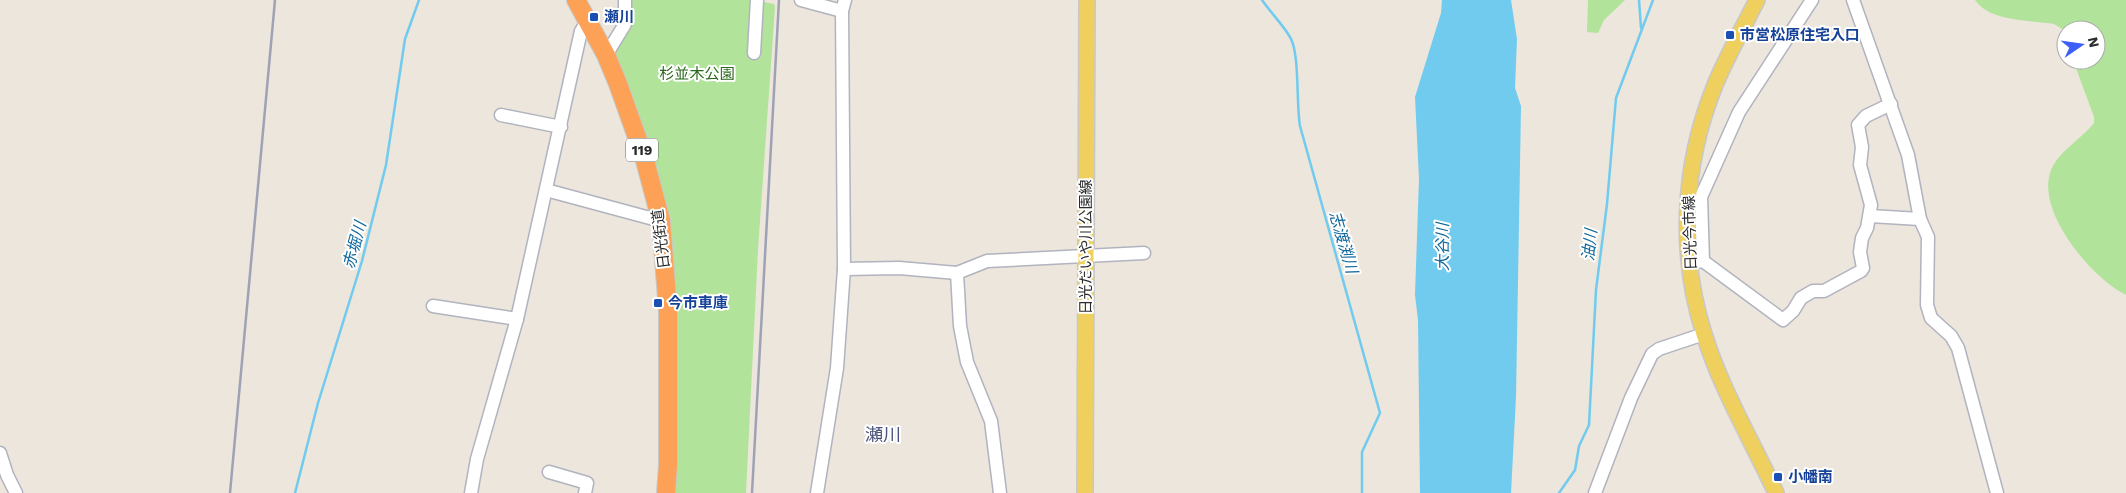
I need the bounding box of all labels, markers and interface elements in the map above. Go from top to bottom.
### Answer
place label: 瀬川 [604,8,634,26]
marker: 瀬川 [588,11,600,23]
north arrow [2056,20,2106,70]
place label: 市営松原住宅入口 [1740,26,1860,44]
marker: 市営松原住宅入口 [1724,29,1736,41]
text: N [2085,35,2103,49]
park label: 杉並木公園 [659,65,735,83]
road number: 119 [626,138,658,162]
street label: 日光だいや川公園線 [1077,179,1095,315]
street label: 日光今市線 [1680,195,1700,271]
street label: 日光街道 [648,208,674,270]
water label: 志渡渕川 [1326,209,1362,277]
water label: 赤堀川 [339,218,370,271]
water label: 大谷川 [1433,221,1452,271]
water label: 油川 [1578,226,1601,262]
place label: 今市車庫 [668,294,728,312]
marker: 今市車庫 [652,297,664,309]
district label: 瀬川 [865,424,901,445]
place label: 小幡南 [1788,468,1833,486]
marker: 小幡南 [1772,471,1784,483]

